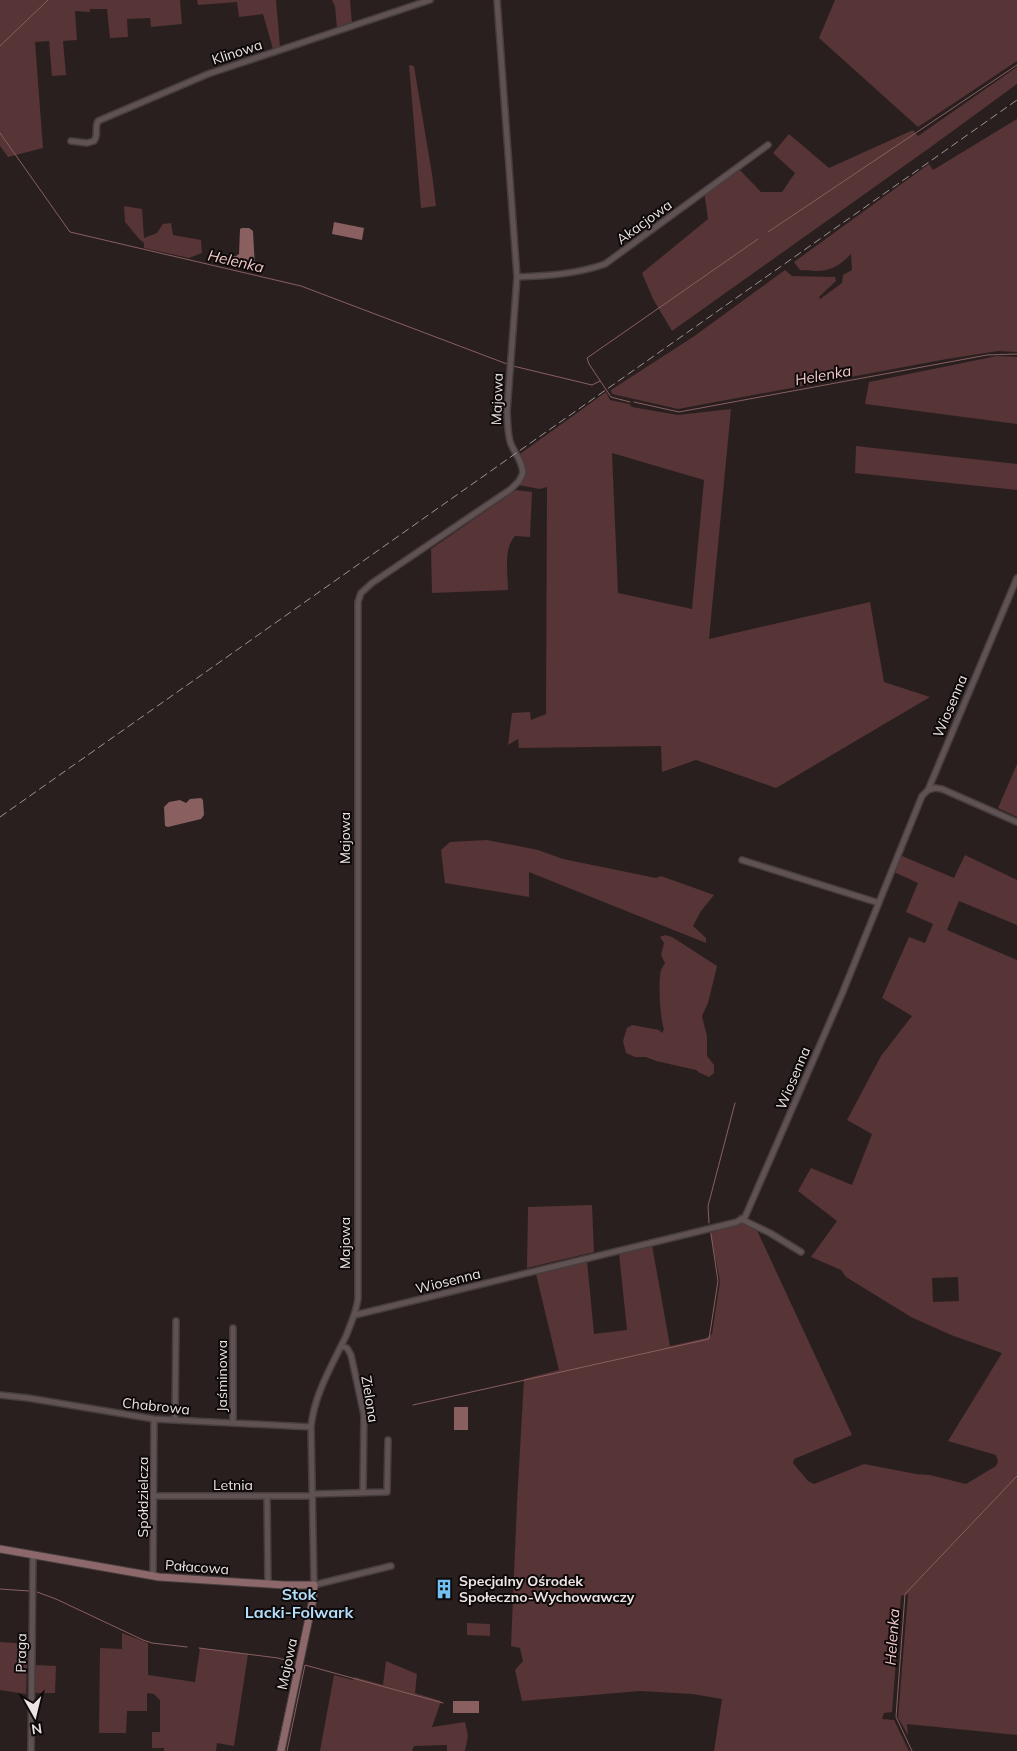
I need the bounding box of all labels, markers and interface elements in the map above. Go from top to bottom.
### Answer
street label: Klinowa [209,35,265,69]
street label: Akacjowa [613,196,675,248]
water label: Helenka [206,245,266,277]
water label: Helenka [793,361,853,389]
street label: Majowa [487,373,507,425]
street label: Wiosenna [929,672,971,740]
street label: Majowa [336,812,354,864]
street label: Wiosenna [772,1044,814,1112]
street label: Majowa [336,1217,354,1269]
street label: Wiosenna [414,1264,482,1298]
street label: Jaśminowa [213,1340,231,1412]
street label: Zielona [357,1374,383,1424]
street label: Chabrowa [121,1394,191,1418]
street label: Spółdzielcza [134,1457,152,1537]
street label: Letnia [213,1476,253,1494]
street label: Pałacowa [164,1556,230,1578]
place label: Specjalny Ośrodek Społeczno-Wychowawczy [459,1572,635,1606]
building icon: Specjalny Ośrodek Społeczno-Wychowawczy [433,1578,455,1600]
district label: Stok Lacki-Folwark [245,1584,354,1622]
water label: Helenka [881,1608,903,1666]
street label: Praga [12,1633,30,1673]
street label: Majowa [273,1637,301,1691]
north arrow [10,1691,60,1741]
text: N [30,1719,43,1739]

